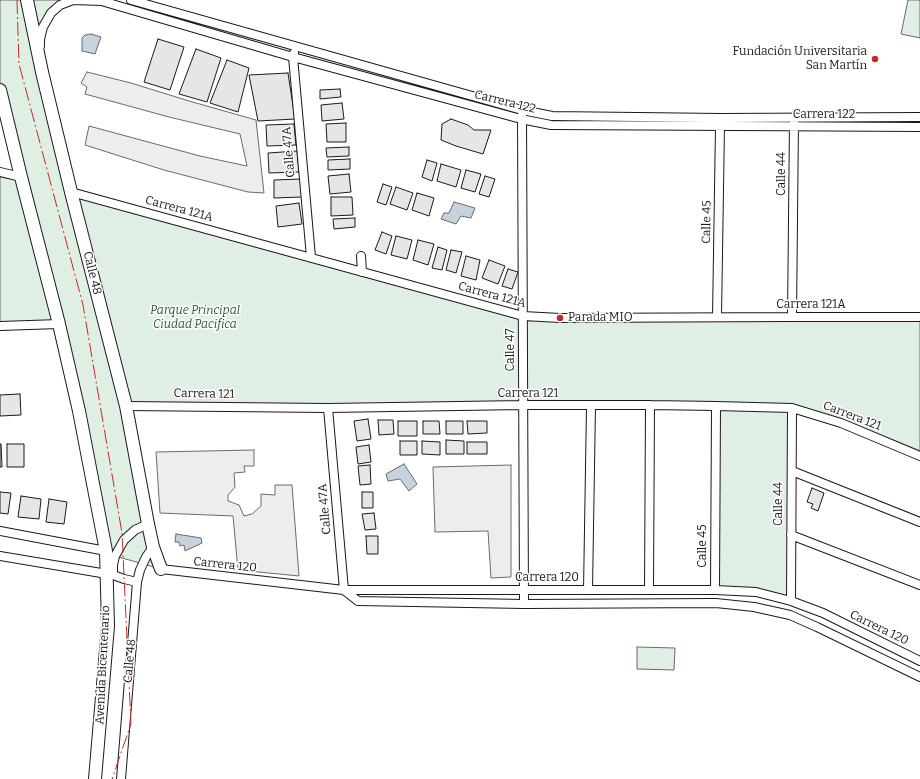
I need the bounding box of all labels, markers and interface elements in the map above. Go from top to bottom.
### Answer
place label: Fundación Universitaria San Martín [732,45,867,73]
marker: Fundación Universitaria San Martín [870,54,880,64]
street label: Carrera 122 [473,87,537,117]
street label: Carrera 122 [793,108,855,122]
street label: Calle 47A [280,126,298,178]
street label: Calle 44 [775,152,789,196]
street label: Carrera 121A [144,193,214,225]
street label: Calle 45 [699,200,715,244]
street label: Calle 48 [80,250,104,296]
street label: Carrera 121A [457,279,527,311]
street label: Carrera 121A [776,298,846,312]
park label: Parque Principal Ciudad Pacifica [150,304,240,332]
place label: Parada MIO [568,311,633,325]
marker: Parada MIO [555,313,565,323]
street label: Calle 47 [504,329,518,371]
street label: Carrera 121 [173,386,235,402]
street label: Carrera 121 [498,387,558,401]
street label: Carrera 121 [821,398,883,434]
street label: Calle 44 [772,482,786,526]
street label: Calle 47A [316,483,334,535]
street label: Calle 45 [696,524,710,568]
street label: Carrera 120 [193,555,257,575]
street label: Carrera 120 [515,571,579,585]
street label: Avenida Bicentenario [93,605,113,725]
street label: Carrera 120 [847,608,911,648]
street label: Calle 48 [121,638,139,684]

